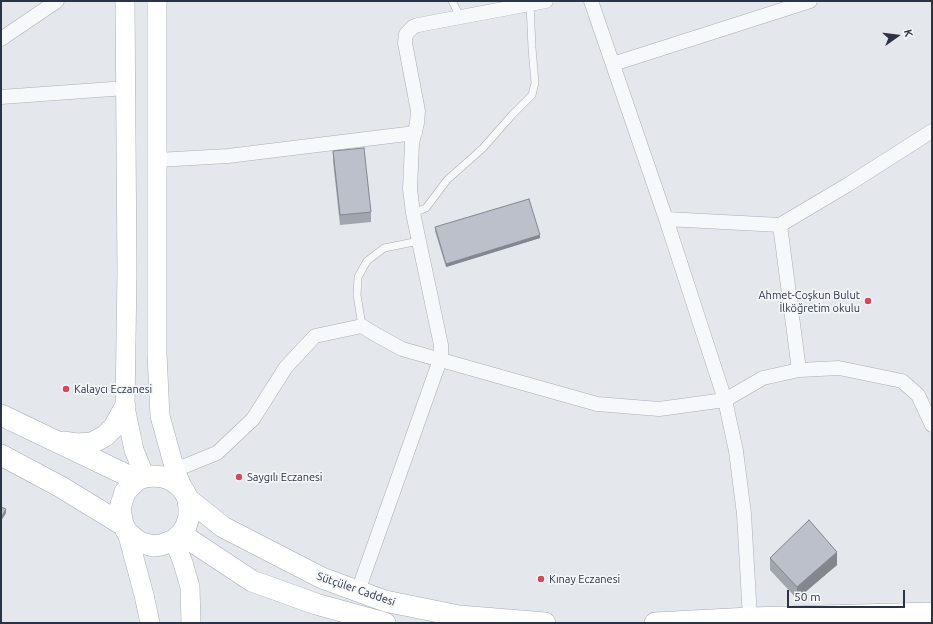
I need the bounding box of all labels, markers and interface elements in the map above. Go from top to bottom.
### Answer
north arrow [877,16,917,56]
text: K [902,28,915,38]
place label: Ahmet-Coşkun Bulut İlköğretim okulu [758,288,860,314]
marker: Ahmet-Coşkun Bulut İlköğretim okulu [863,296,873,306]
place label: Kalaycı Eczanesi [74,382,152,396]
marker: Kalaycı Eczanesi [61,384,71,394]
place label: Saygılı Eczanesi [247,470,323,484]
marker: Saygılı Eczanesi [234,472,244,482]
street label: Sütçüler Caddesi [315,569,397,609]
place label: Kınay Eczanesi [549,572,620,586]
marker: Kınay Eczanesi [536,574,546,584]
scale bar [789,582,907,608]
text: 50 m [794,590,821,603]

